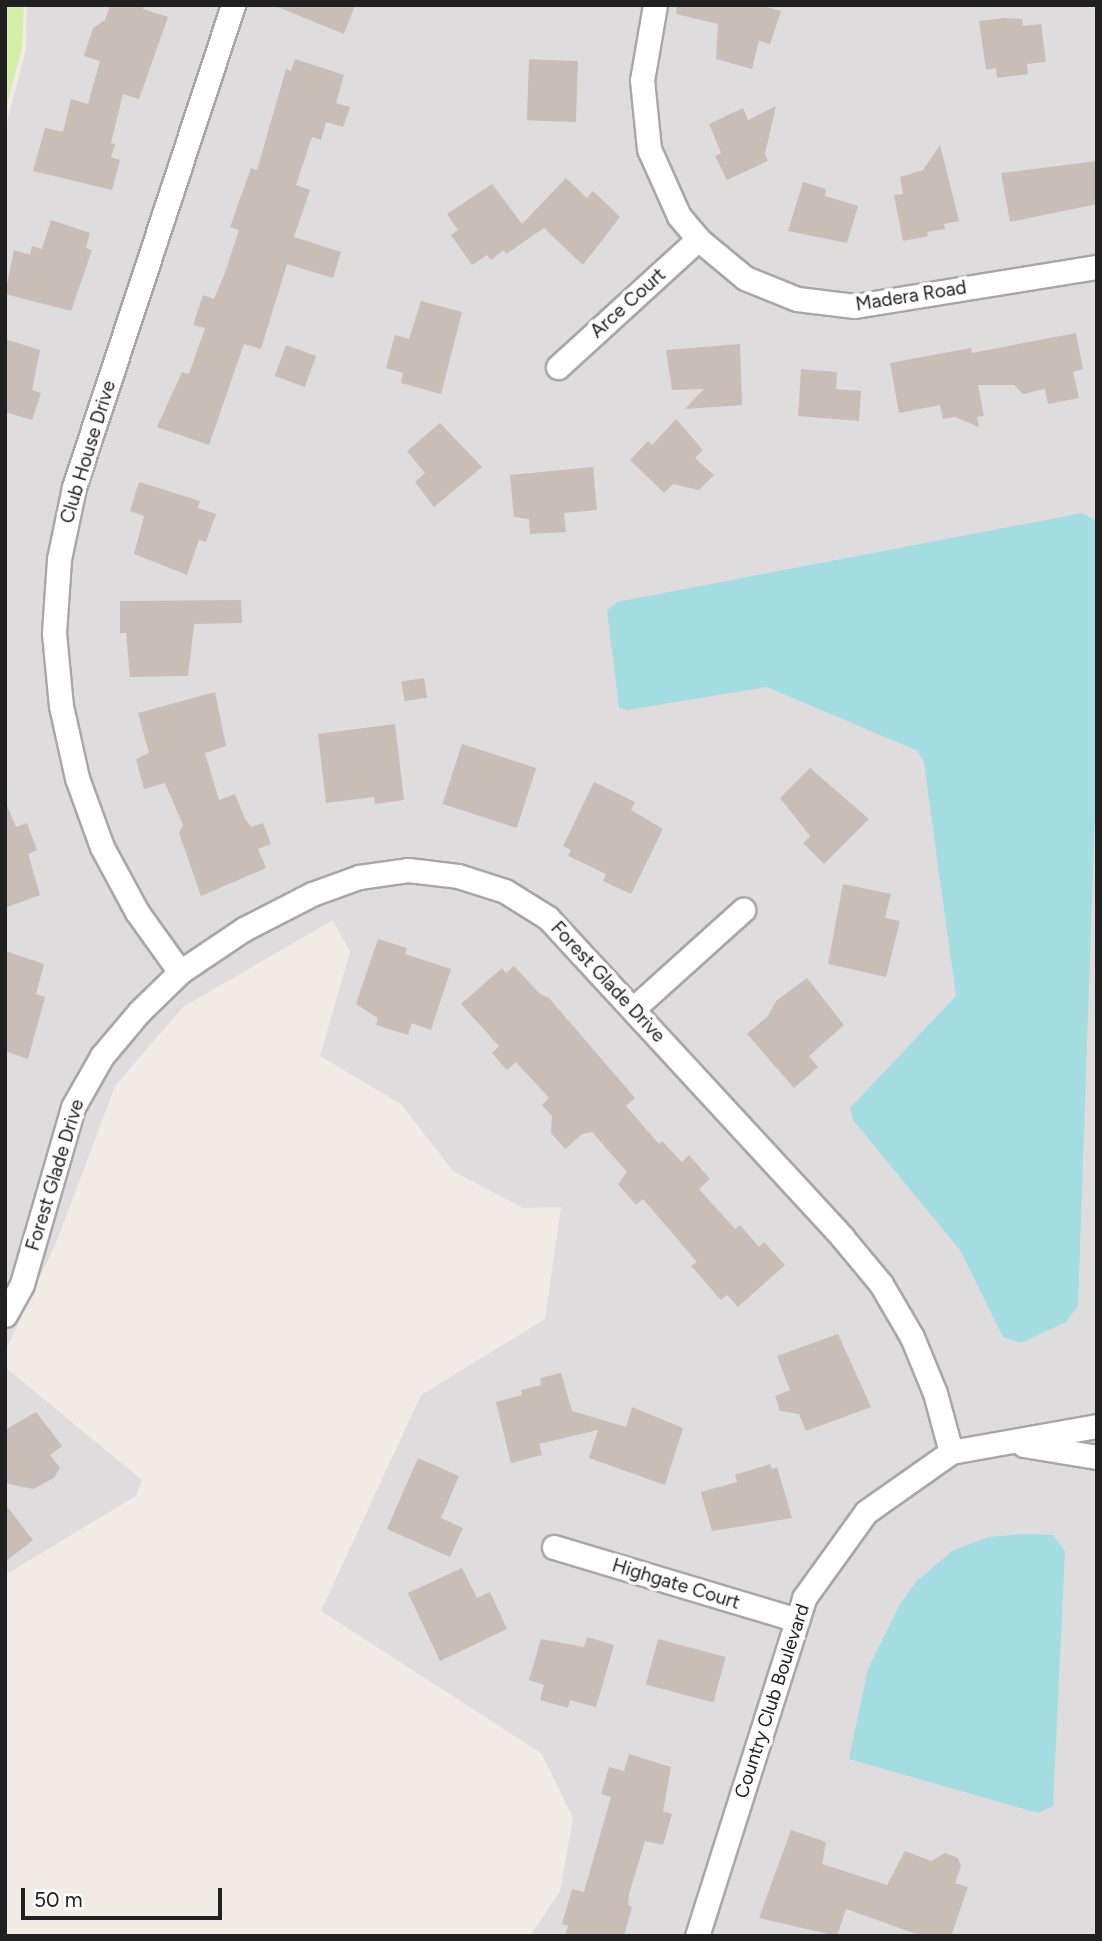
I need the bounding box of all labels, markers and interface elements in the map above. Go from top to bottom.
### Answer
street label: Arce Court [586,263,670,343]
street label: Madera Road [854,276,968,316]
street label: Club House Drive [55,378,121,526]
street label: Forest Glade Drive [546,917,670,1047]
street label: Forest Glade Drive [21,1097,89,1253]
street label: Highgate Court [609,1554,743,1614]
street label: Country Club Boulevard [730,1601,814,1801]
scale bar [24,1874,226,1918]
text: 50 m [34,1887,83,1912]

